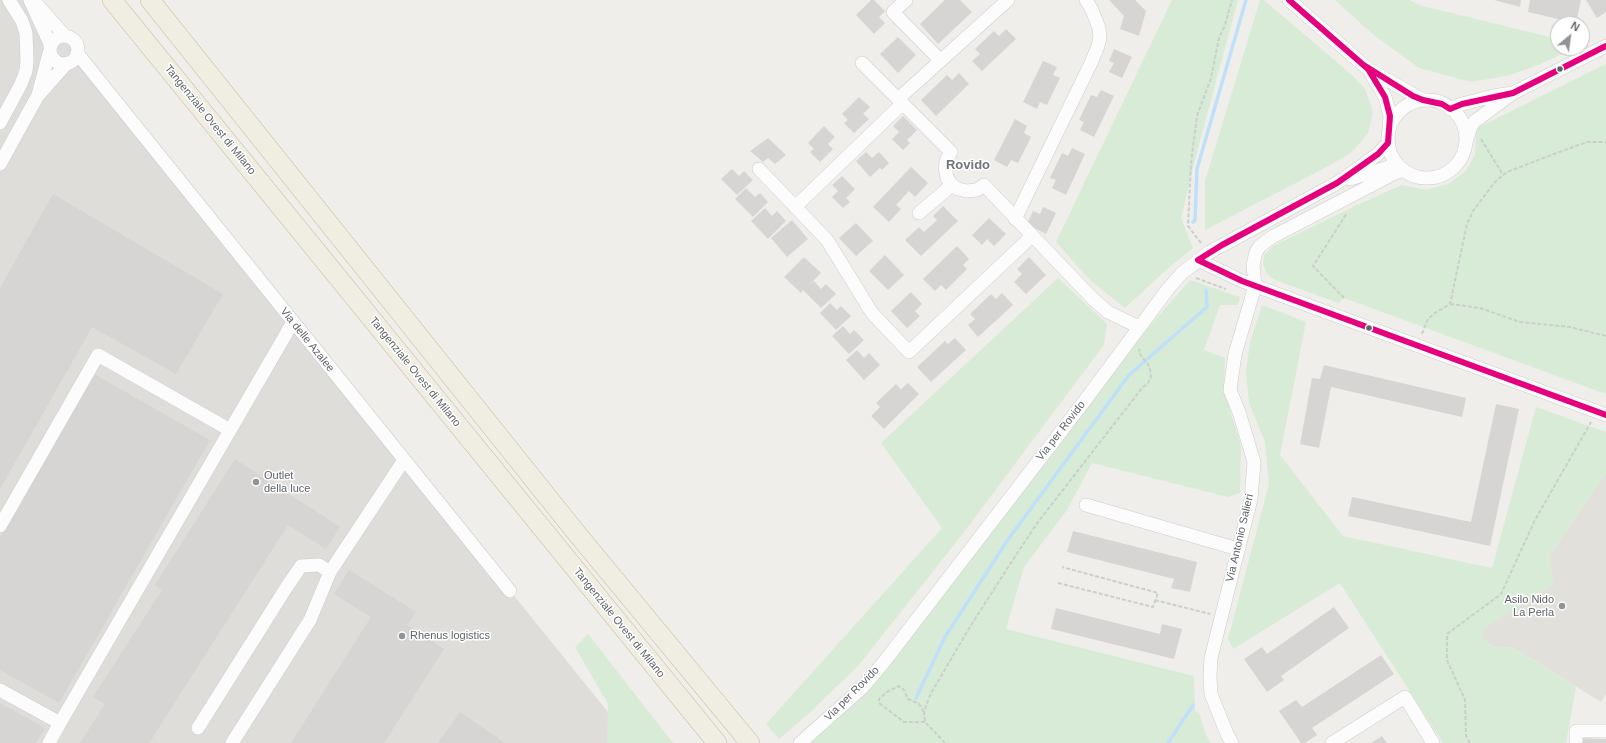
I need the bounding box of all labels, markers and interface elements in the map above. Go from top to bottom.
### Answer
north arrow [1550,16,1590,56]
text: N [1569,19,1582,34]
street label: Tangenziale Ovest di Milano [162,62,258,178]
unlabelled marker [1555,64,1565,74]
district label: Rovido [946,157,990,173]
street label: Via delle Azalee [277,305,337,375]
street label: Tangenziale Ovest di Milano [367,314,463,430]
unlabelled marker [1364,323,1374,333]
street label: Via per Rovido [1034,399,1088,463]
place label: Outlet della luce [264,469,310,495]
marker: Outlet della luce [251,477,261,487]
street label: Via Antonio Salieri [1223,493,1257,583]
street label: Tangenziale Ovest di Milano [571,565,667,681]
place label: Asilo Nido La Perla [1504,593,1554,619]
marker: Asilo Nido La Perla [1557,601,1567,611]
place label: Rhenus logistics [410,629,490,643]
marker: Rhenus logistics [397,631,407,641]
street label: Via per Rovido [822,664,882,724]

